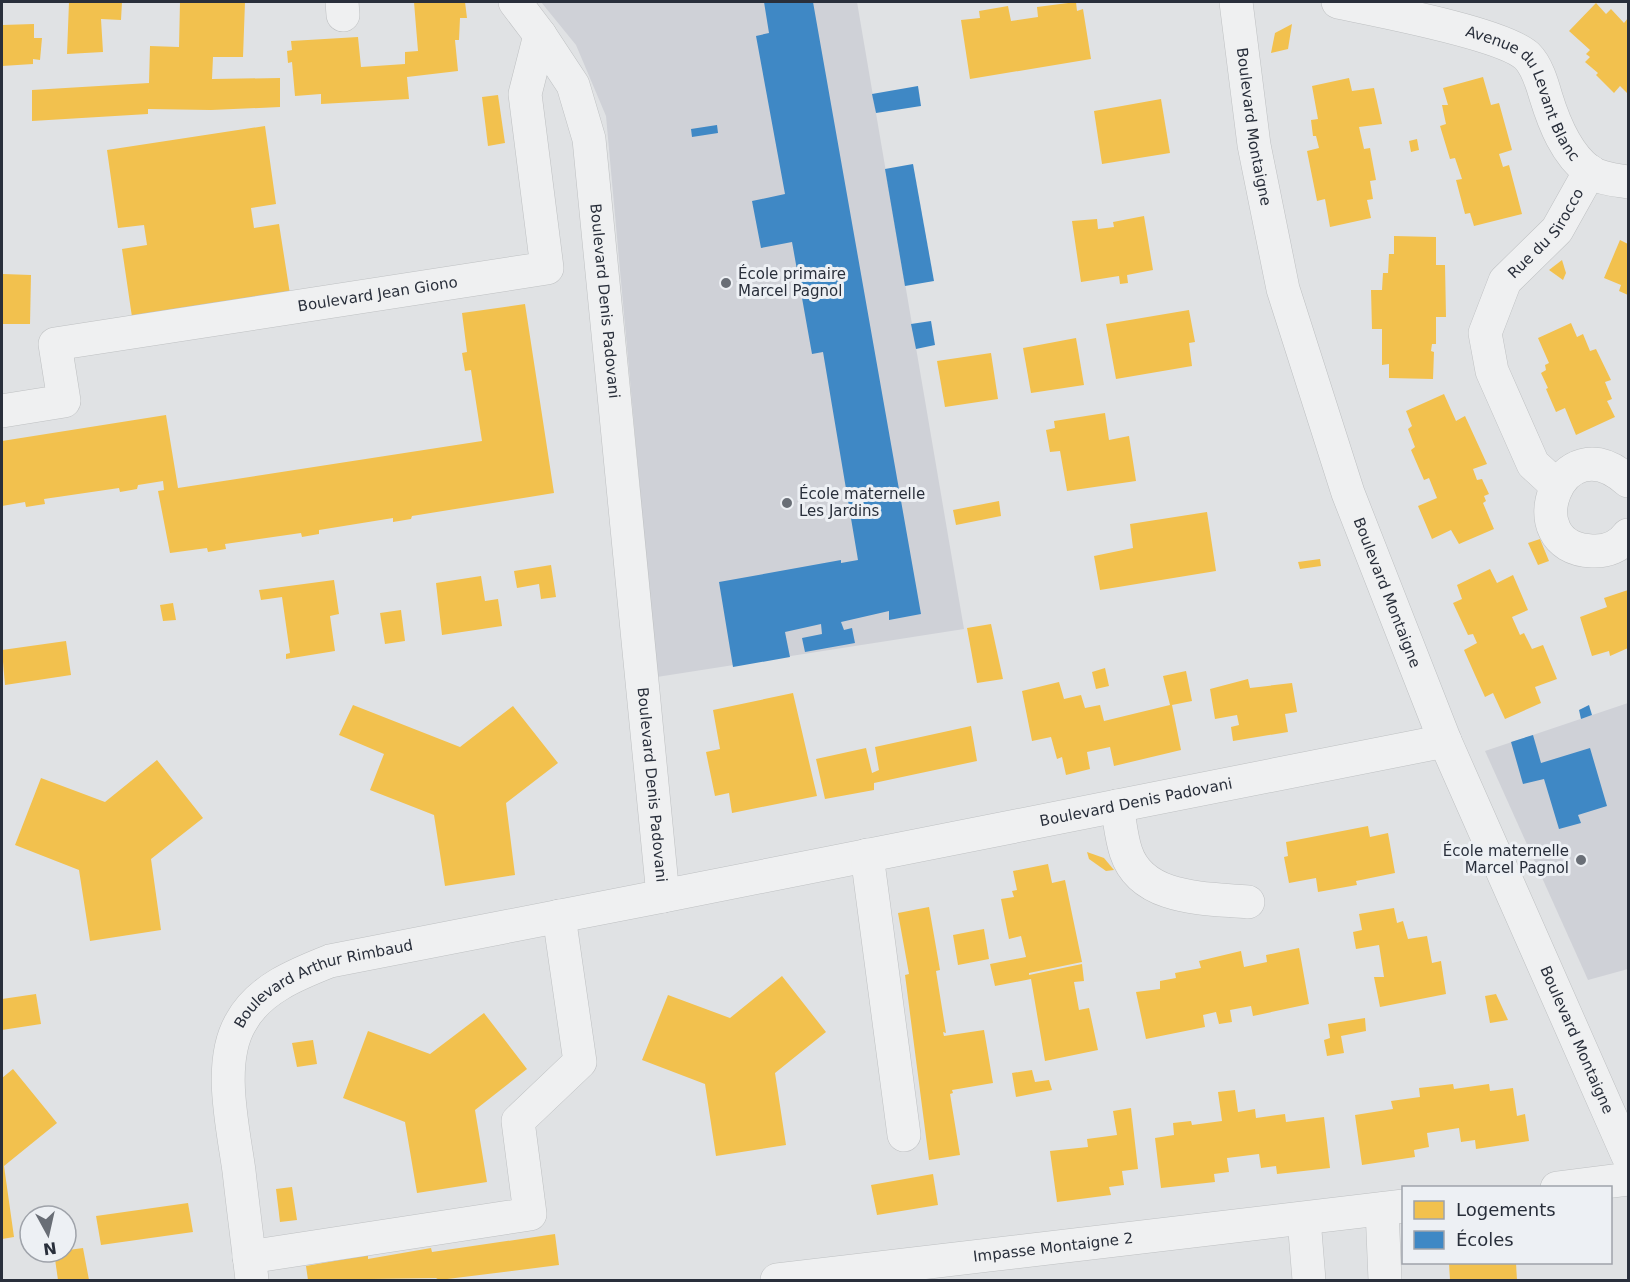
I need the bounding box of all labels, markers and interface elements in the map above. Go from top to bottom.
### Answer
street label: Avenue du Levant Blanc [1464,22,1583,165]
street label: Boulevard Montaigne [1233,47,1275,207]
street label: Rue du Sirocco [1504,185,1587,282]
street label: Boulevard Denis Padovani [586,203,623,399]
place label: École primaire Marcel Pagnol [738,264,846,300]
street label: Boulevard Jean Giono [296,273,459,315]
marker: École primaire Marcel Pagnol [719,276,733,290]
place label: École maternelle Les Jardins [799,484,925,520]
marker: École maternelle Les Jardins [780,496,794,510]
street label: Boulevard Montaigne [1349,515,1424,670]
street label: Boulevard Denis Padovani [634,686,671,883]
street label: Boulevard Denis Padovani [1038,774,1234,830]
place label: École maternelle Marcel Pagnol [1443,841,1569,877]
marker: École maternelle Marcel Pagnol [1574,853,1588,867]
street label: Boulevard Arthur Rimbaud [230,936,414,1031]
street label: Boulevard Montaigne [1536,963,1617,1117]
legend [1402,1186,1612,1264]
text: Logements [1456,1199,1556,1220]
north arrow [18,1204,78,1264]
street label: Impasse Montaigne 2 [972,1229,1134,1266]
text: Écoles [1456,1229,1514,1250]
text: N [42,1238,58,1259]

